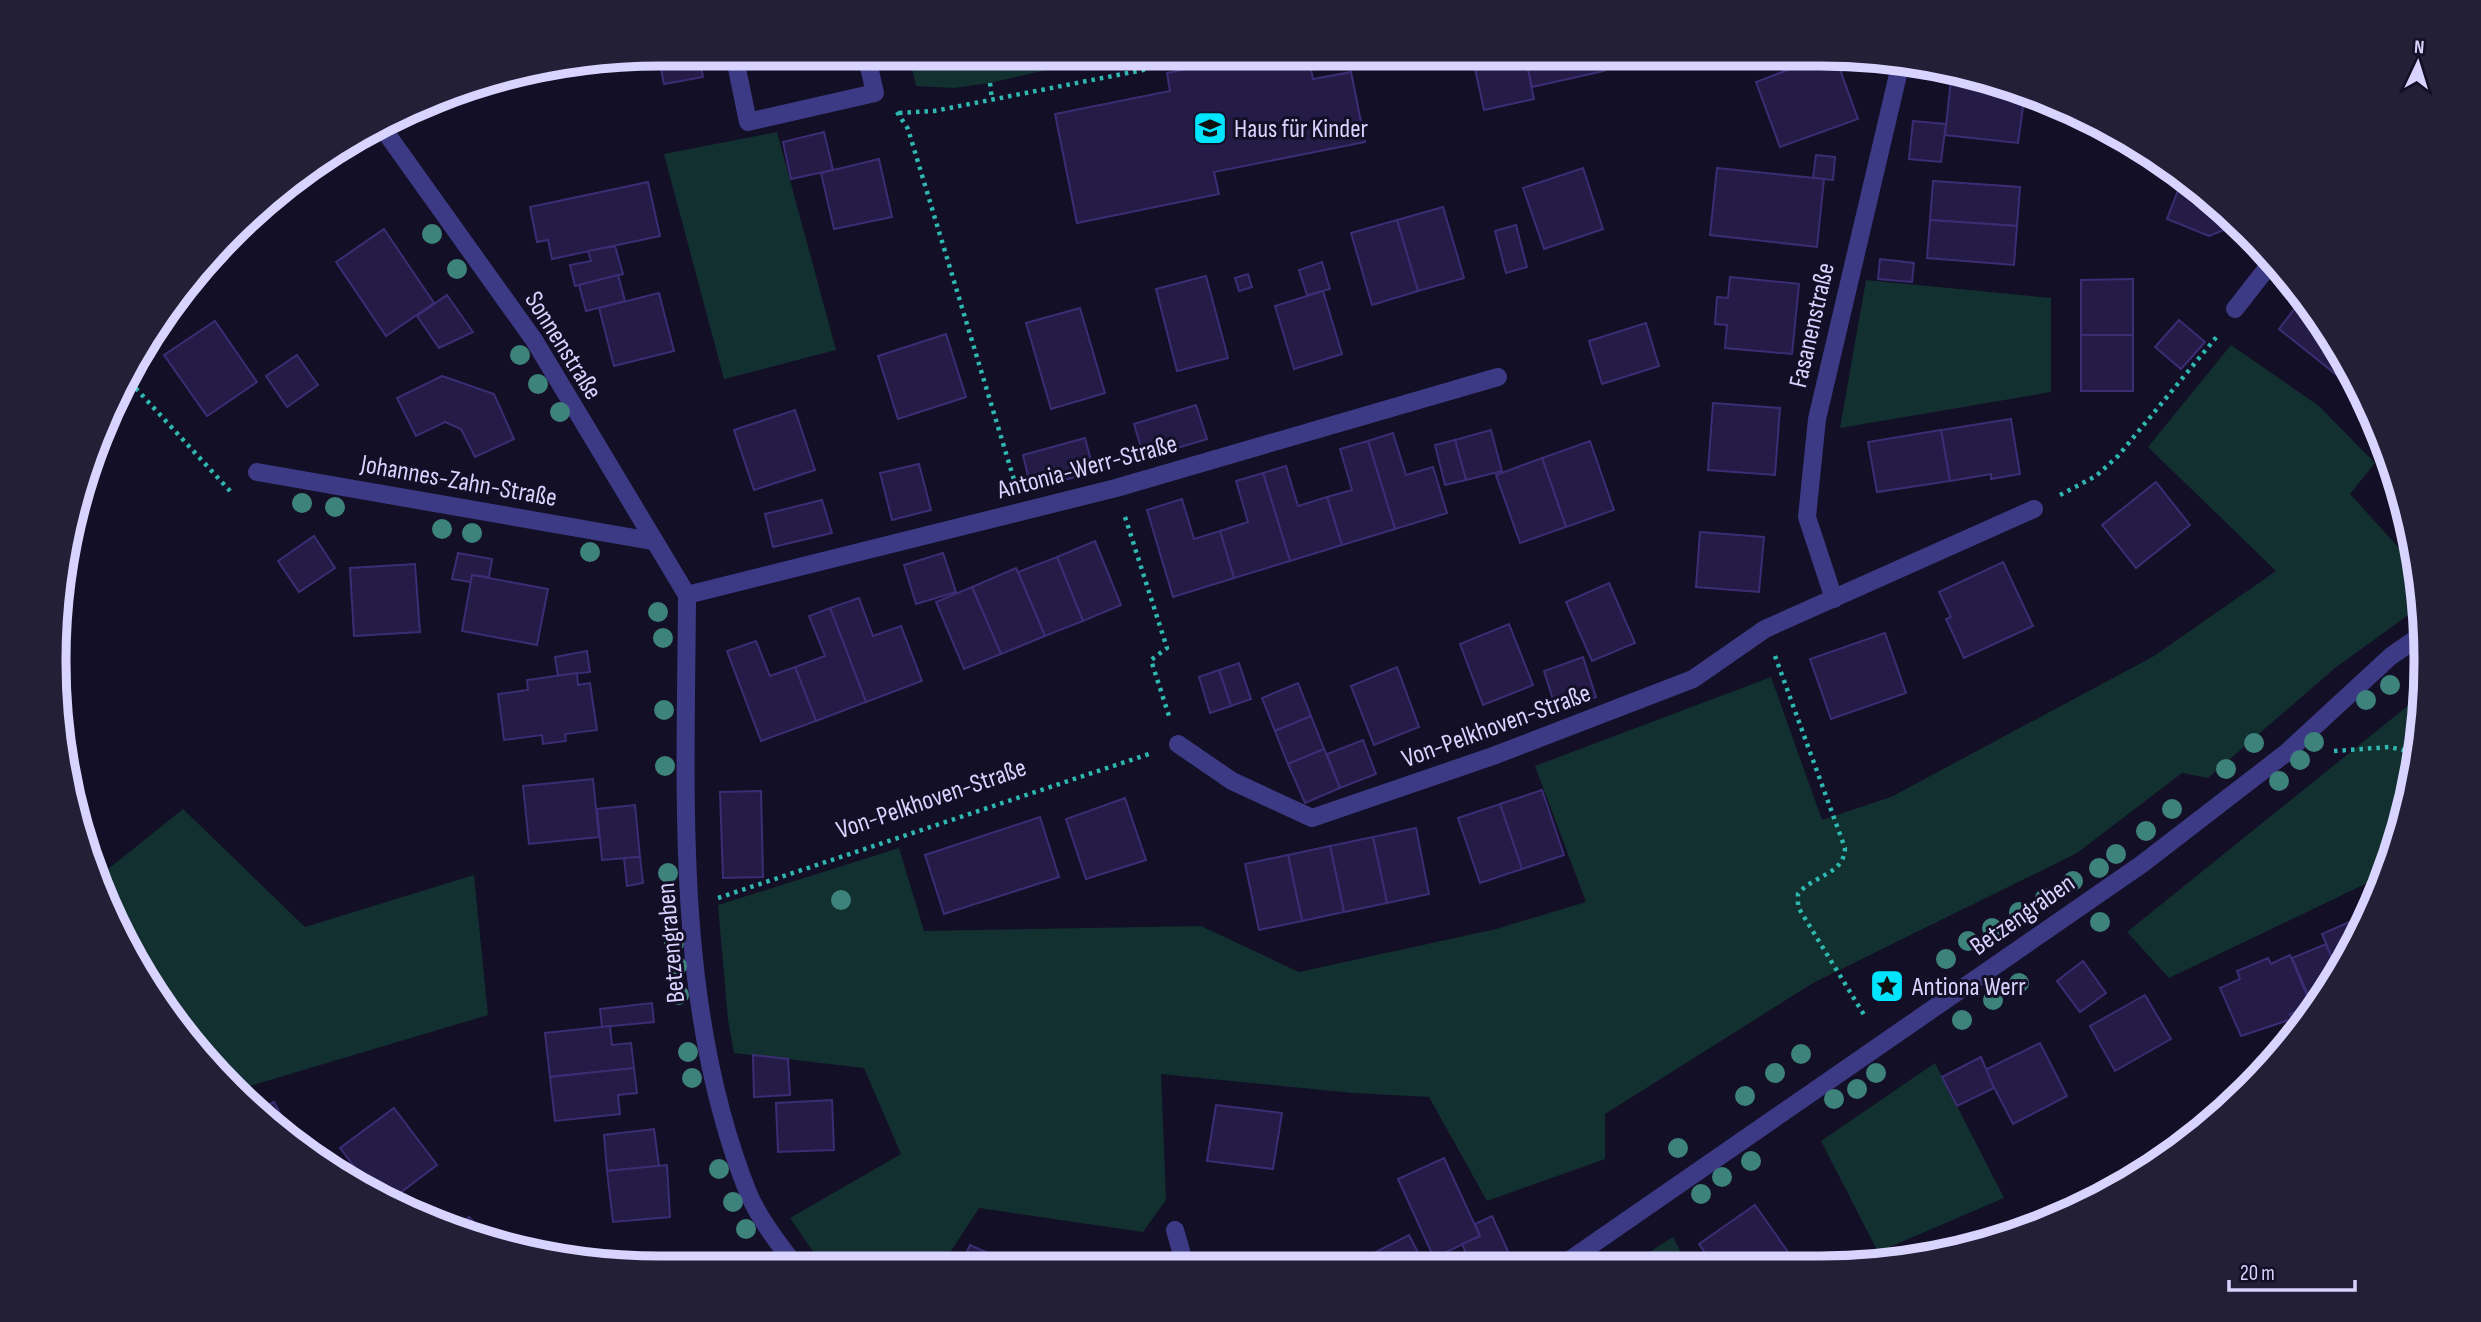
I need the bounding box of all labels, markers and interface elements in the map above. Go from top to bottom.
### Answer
north arrow [2383,28,2453,98]
text: N [2413,36,2425,59]
school or university icon: Haus für Kinder [1191,109,1229,147]
place label: Haus für Kinder [1234,114,1369,145]
street label: Fasanenstraße [1783,260,1842,391]
street label: Sonnenstraße [517,286,608,406]
street label: Antonia-Werr-Straße [993,429,1181,507]
street label: Johannes-Zahn-Straße [357,449,559,514]
street label: Von-Pelkhoven-Straße [1398,678,1595,775]
street label: Von-Pelkhoven-Straße [833,752,1030,846]
street label: Betzengraben [1965,868,2081,962]
street label: Betzengraben [651,882,692,1004]
place icon: Antiona Werr [1868,967,1906,1005]
place label: Antiona Werr [1911,972,2026,1003]
scale bar [2229,1248,2355,1292]
text: 20 m [2240,1261,2275,1286]

